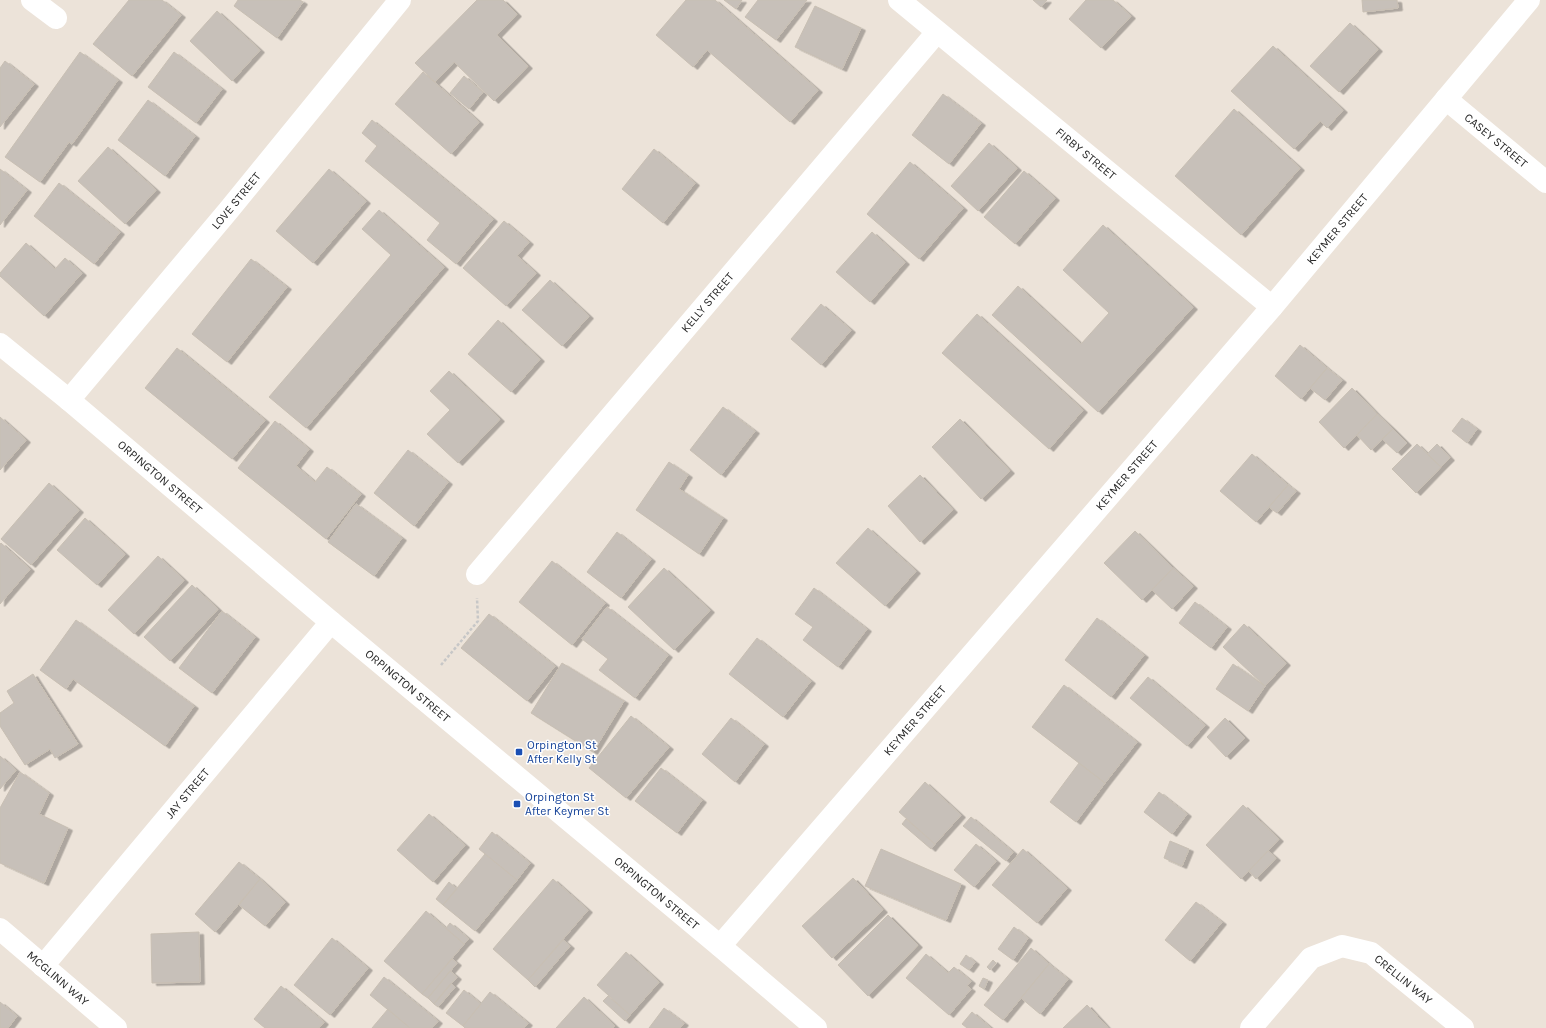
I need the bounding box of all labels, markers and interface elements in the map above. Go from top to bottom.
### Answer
street label: CASEY STREET [1462,110,1530,171]
street label: FIRBY STREET [1053,125,1119,183]
street label: LOVE STREET [209,169,264,232]
street label: KEYMER STREET [1304,191,1371,267]
street label: KELLY STREET [678,270,737,335]
street label: ORPINGTON STREET [115,437,205,517]
street label: KEYMER STREET [1093,437,1161,513]
street label: ORPINGTON STREET [362,646,453,725]
street label: KEYMER STREET [881,683,949,758]
place label: Orpington St After Kelly St [527,738,597,766]
marker: Orpington St After Kelly St [514,747,524,757]
street label: JAY STREET [162,766,212,821]
place label: Orpington St After Keymer St [525,790,610,818]
marker: Orpington St After Keymer St [512,799,522,809]
street label: ORPINGTON STREET [611,854,702,933]
street label: MCGLINN WAY [24,948,92,1009]
street label: CRELLIN WAY [1372,952,1435,1007]

